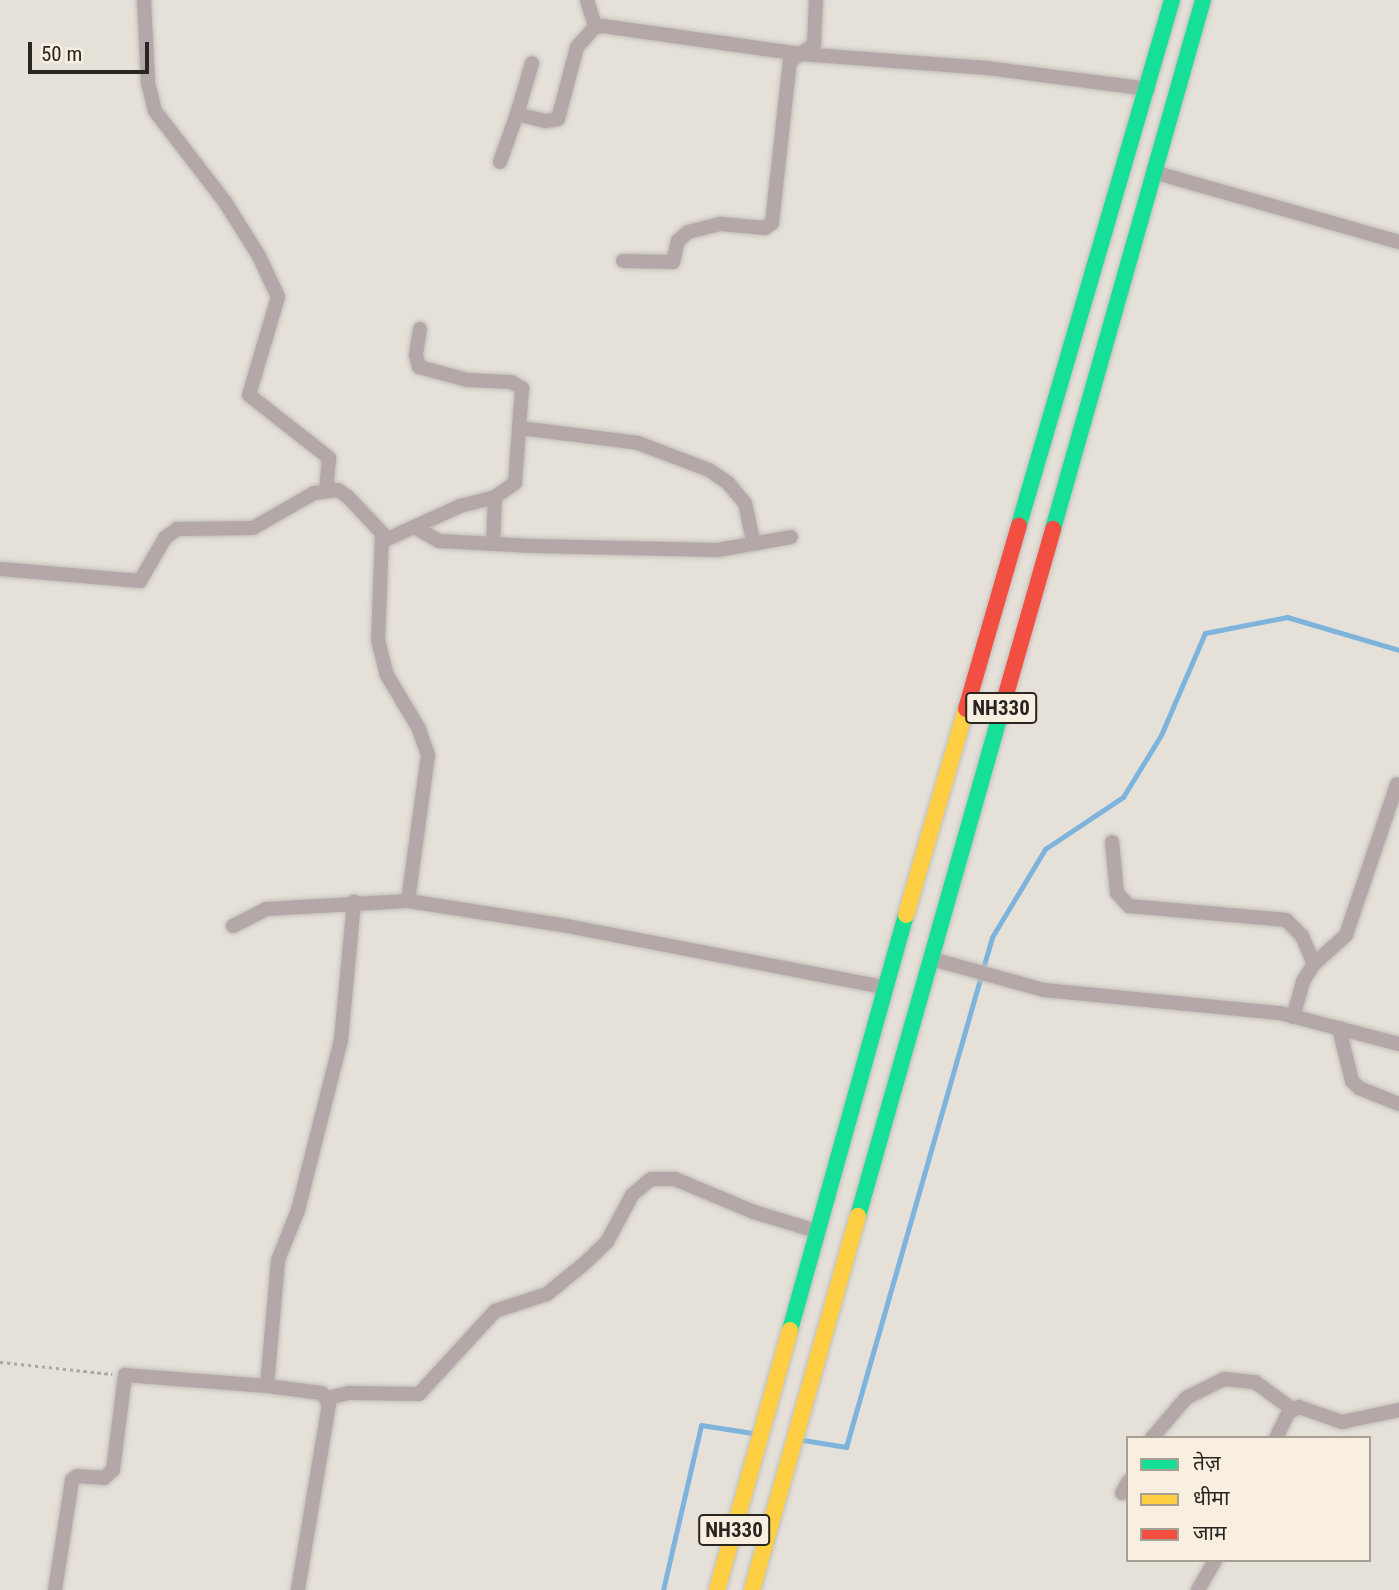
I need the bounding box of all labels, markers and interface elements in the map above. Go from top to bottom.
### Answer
scale bar [32,28,152,72]
text: 50 m [41,42,82,66]
road number: NH330 [964,690,1038,726]
legend [1126,1436,1371,1562]
text: तेज़ [1193,1451,1221,1475]
text: धीमा [1193,1486,1229,1510]
road number: NH330 [697,1512,771,1548]
text: जाम [1193,1521,1227,1545]

